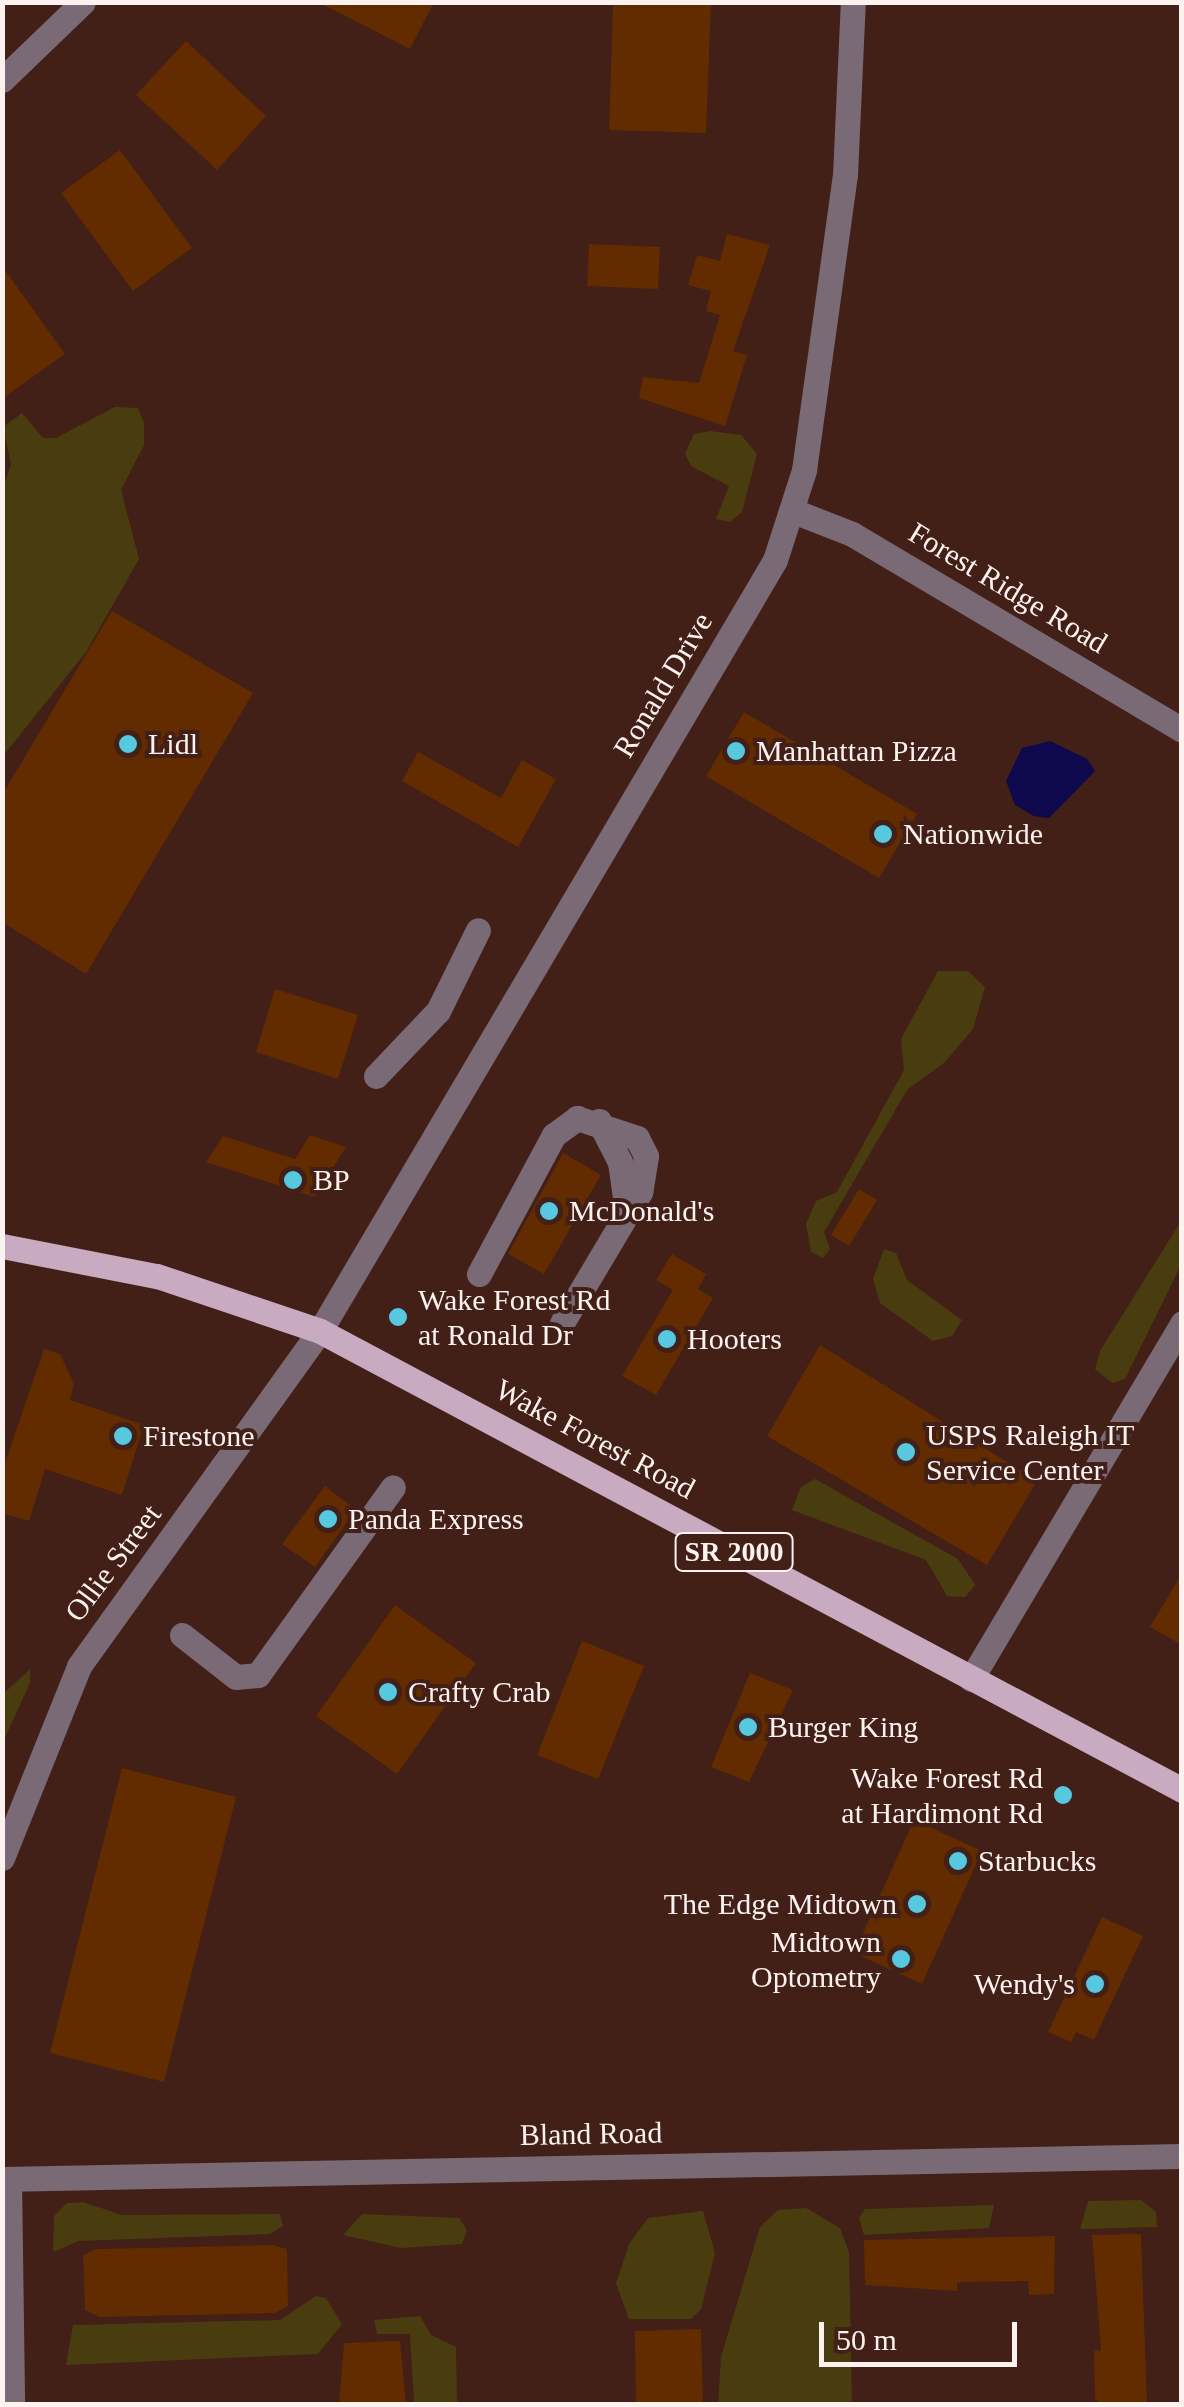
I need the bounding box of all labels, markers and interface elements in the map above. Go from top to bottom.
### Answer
street label: Forest Ridge Road [902,515,1114,661]
street label: Ronald Drive [606,606,720,764]
place label: Lidl [148,726,198,762]
marker: Lidl [117,733,139,755]
place label: Manhattan Pizza [756,733,957,769]
marker: Manhattan Pizza [725,740,747,762]
place label: Nationwide [903,816,1043,852]
marker: Nationwide [872,823,894,845]
place label: BP [313,1162,350,1198]
marker: BP [282,1169,304,1191]
place label: McDonald's [569,1193,714,1229]
marker: McDonald's [538,1200,560,1222]
place label: Wake Forest Rd at Ronald Dr [418,1282,611,1352]
marker: Wake Forest Rd at Ronald Dr [387,1306,409,1328]
place label: Hooters [687,1321,782,1357]
marker: Hooters [656,1328,678,1350]
street label: Wake Forest Road [489,1371,701,1507]
place label: USPS Raleigh IT Service Center [926,1417,1134,1488]
place label: Firestone [143,1418,255,1454]
marker: Firestone [112,1425,134,1447]
marker: USPS Raleigh IT Service Center [895,1441,917,1463]
street label: Ollie Street [57,1497,169,1629]
place label: Panda Express [348,1501,524,1537]
marker: Panda Express [317,1508,339,1530]
road number: SR 2000 [674,1529,794,1575]
place label: Crafty Crab [408,1674,550,1710]
marker: Crafty Crab [377,1681,399,1703]
place label: Burger King [768,1709,918,1745]
marker: Burger King [737,1716,759,1738]
place label: Wake Forest Rd at Hardimont Rd [841,1760,1043,1830]
marker: Wake Forest Rd at Hardimont Rd [1052,1784,1074,1806]
place label: Starbucks [978,1843,1096,1879]
marker: Starbucks [947,1850,969,1872]
place label: The Edge Midtown [664,1886,897,1922]
marker: The Edge Midtown [906,1893,928,1915]
place label: Midtown Optometry [751,1924,881,1994]
marker: Midtown Optometry [890,1948,912,1970]
place label: Wendy's [974,1966,1075,2002]
marker: Wendy's [1084,1973,1106,1995]
street label: Bland Road [519,2115,663,2153]
scale bar [824,2302,1022,2364]
text: 50 m [836,2323,897,2356]

